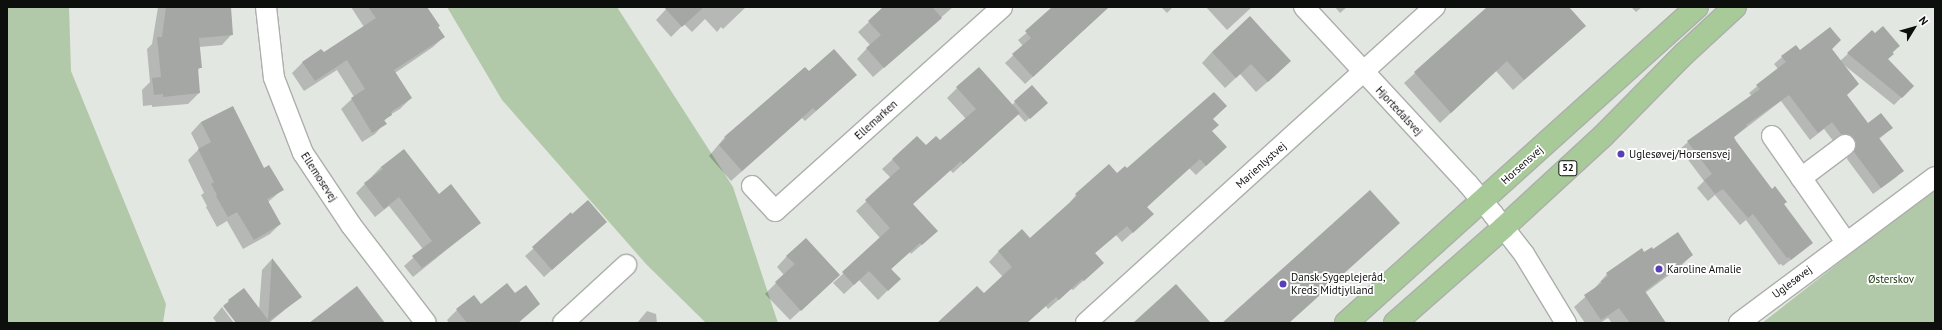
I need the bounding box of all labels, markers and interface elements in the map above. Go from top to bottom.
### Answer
north arrow [1894,8,1934,48]
text: N [1916,14,1931,28]
street label: Hjortedalsvej [1373,84,1425,138]
street label: Ellemarken [852,97,900,143]
street label: Marienlystvej [1233,139,1289,191]
street label: Horsensvej [1498,143,1546,187]
place label: Uglesøvej/Horsensvej [1629,147,1730,161]
marker: Uglesøvej/Horsensvej [1616,149,1626,159]
street label: Ellemosevej [298,150,340,204]
road number: 52 [1558,160,1578,176]
place label: Karoline Amalie [1667,262,1742,276]
street label: Uglesøvej [1770,263,1814,301]
marker: Karoline Amalie [1654,264,1664,274]
place label: Dansk Sygeplejeråd, Kreds Midtjylland [1291,271,1386,297]
park label: Østerskov [1868,272,1914,286]
marker: Dansk Sygeplejeråd, Kreds Midtjylland [1278,279,1288,289]

